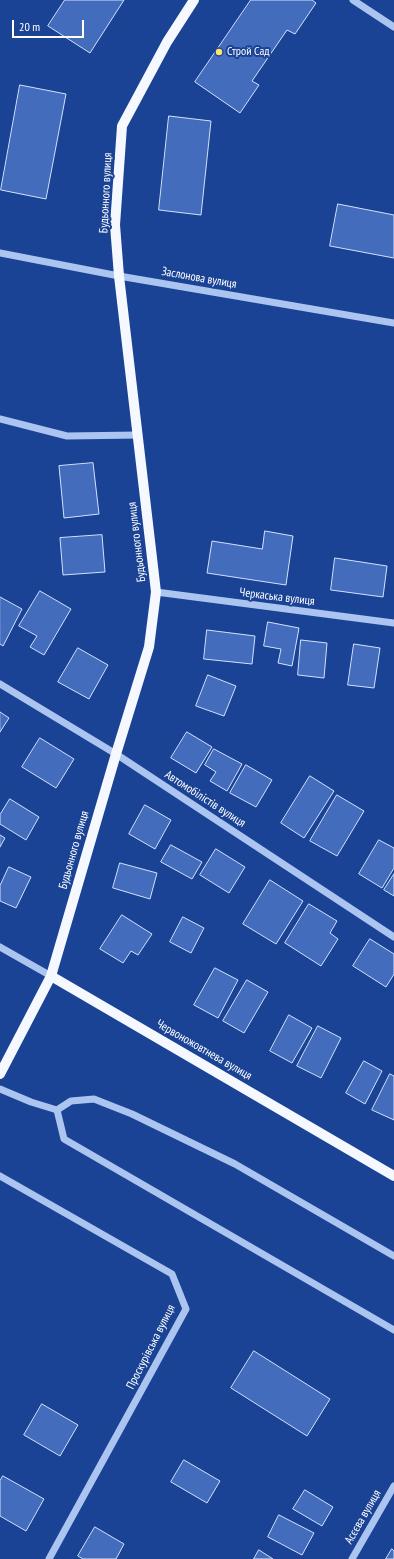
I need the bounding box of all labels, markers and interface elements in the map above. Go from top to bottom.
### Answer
scale bar [14,12,86,38]
text: 20 m [19,19,40,34]
place label: Строй Сад [227,45,270,59]
marker: Строй Сад [214,47,224,57]
street label: Будьонного вулиця [97,152,115,234]
street label: Заслонова вулиця [160,264,238,292]
street label: Будьонного вулиця [125,501,149,583]
street label: Черкаська вулиця [239,585,315,609]
street label: Автомобілістів вулиця [162,768,248,830]
street label: Будьонного вулиця [56,809,92,891]
street label: Червоножовтнева вулиця [154,1017,254,1083]
street label: Проскурівська вулиця [124,1302,178,1392]
street label: Асєєва вулиця [342,1487,384,1547]

